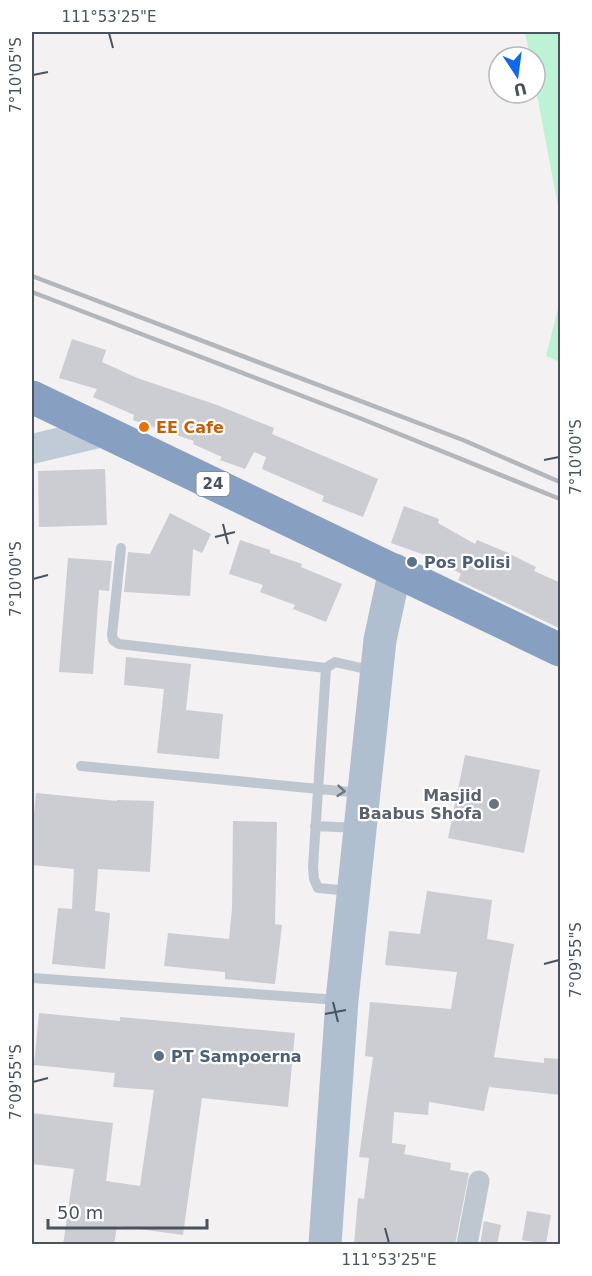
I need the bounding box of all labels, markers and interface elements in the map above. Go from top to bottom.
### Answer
text: 111°53'25"E [62,8,156,26]
text: 7°10'05"S [7,37,25,113]
north arrow [487,45,547,105]
text: U [512,78,529,100]
place label: EE Cafe [156,418,224,437]
text: 7°10'00"S [567,419,585,495]
marker: EE Cafe [137,420,151,434]
road number: 24 [196,472,230,496]
text: 7°10'00"S [7,541,25,617]
place label: Pos Polisi [424,553,511,572]
marker: Pos Polisi [405,555,419,569]
one-way arrow [337,784,346,797]
place label: Masjid Baabus Shofa [359,786,482,823]
marker: Masjid Baabus Shofa [487,797,501,811]
text: 7°09'55"S [567,922,585,998]
text: 7°09'55"S [7,1044,25,1120]
place label: PT Sampoerna [171,1047,302,1066]
marker: PT Sampoerna [152,1049,166,1063]
scale bar [48,1192,207,1230]
text: 50 m [57,1202,103,1223]
text: 111°53'25"E [342,1251,436,1269]

